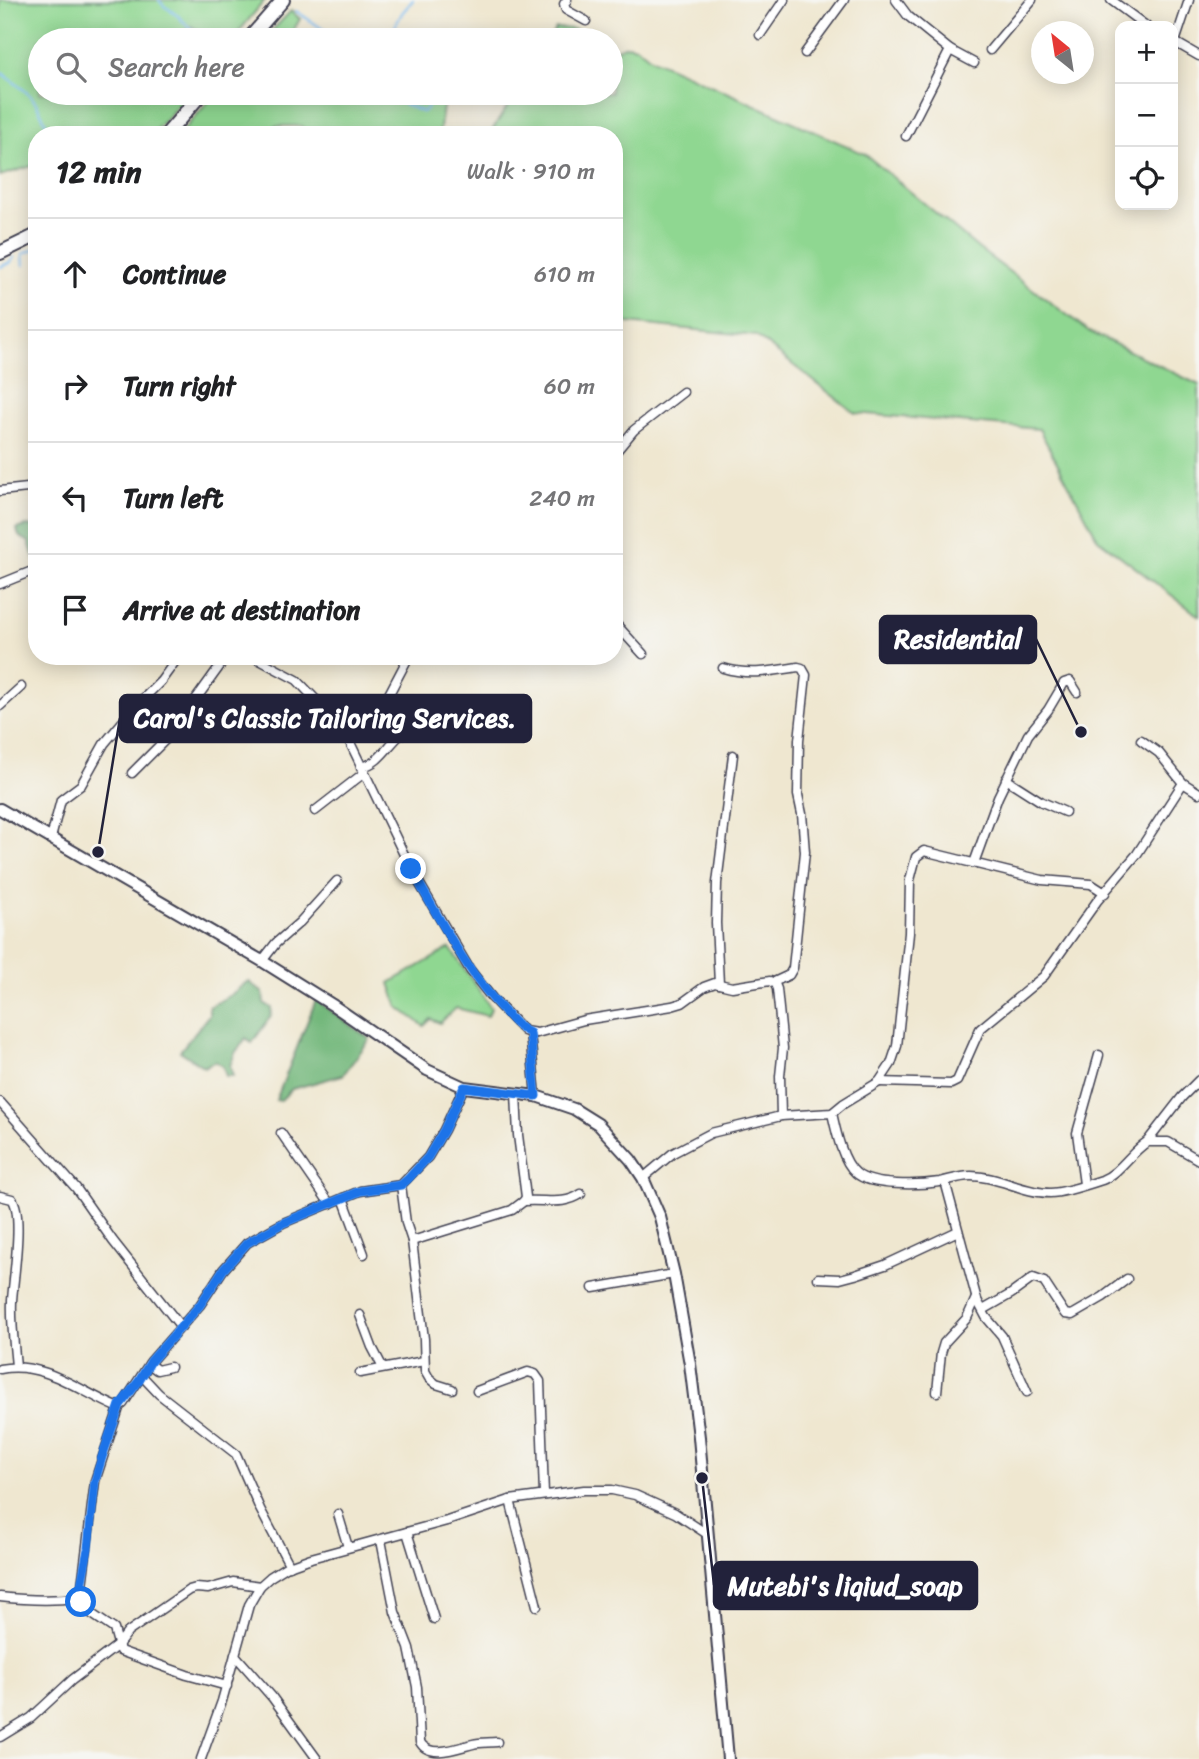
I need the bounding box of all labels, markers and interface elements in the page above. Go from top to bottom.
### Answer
north arrow [1031,21,1094,84]
map controls [1115,21,1178,210]
button: + [1115,21,1178,84]
search box [28,28,623,105]
text: Search here [108,44,245,90]
icon: search [52,48,90,86]
button: − [1115,84,1178,147]
text: 12 min [56,145,141,199]
button: locate [1115,147,1178,210]
text: Walk · 910 m [467,151,595,192]
text: Continue [123,251,226,297]
text: 610 m [534,254,595,295]
icon: ahead [56,255,94,293]
text: Turn right [123,363,236,409]
text: 60 m [544,366,595,407]
icon: right [56,367,94,405]
text: Turn left [123,475,223,521]
text: 240 m [529,478,595,519]
icon: left [56,479,94,517]
text: Arrive at destination [123,587,360,633]
icon: arrive [56,591,94,629]
callout: Residential [880,616,1036,663]
text: Residential [893,616,1023,662]
callout: Carol's Classic Tailoring Services. [120,695,531,742]
text: Carol's Classic Tailoring Services. [133,695,516,741]
route end [395,853,426,884]
callout: Mutebi's liqiud_soap [714,1562,977,1609]
text: Mutebi's liqiud_soap [726,1563,963,1609]
route start [65,1586,96,1617]

